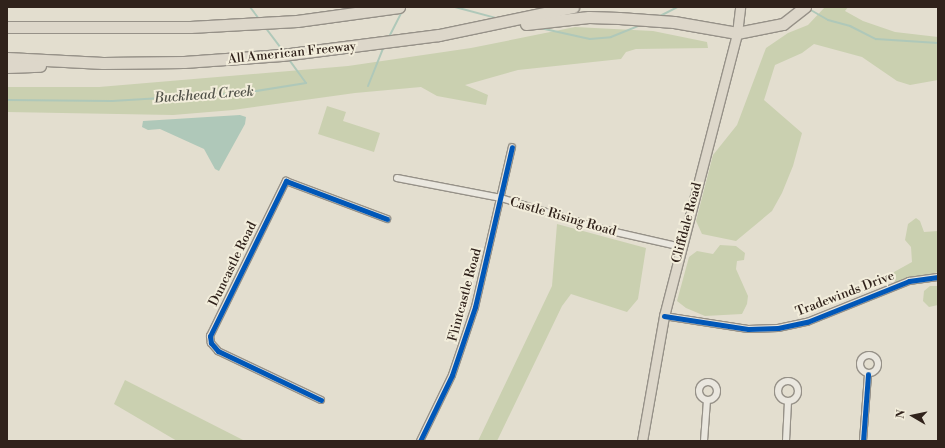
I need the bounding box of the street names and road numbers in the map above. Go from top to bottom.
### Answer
street label: All American Freeway [227,39,357,67]
street label: Cliffdale Road [669,181,705,265]
street label: Castle Rising Road [508,194,618,240]
street label: Duncastle Road [206,219,260,309]
street label: Flintcastle Road [445,247,485,343]
street label: Tradewinds Drive [793,268,897,320]

